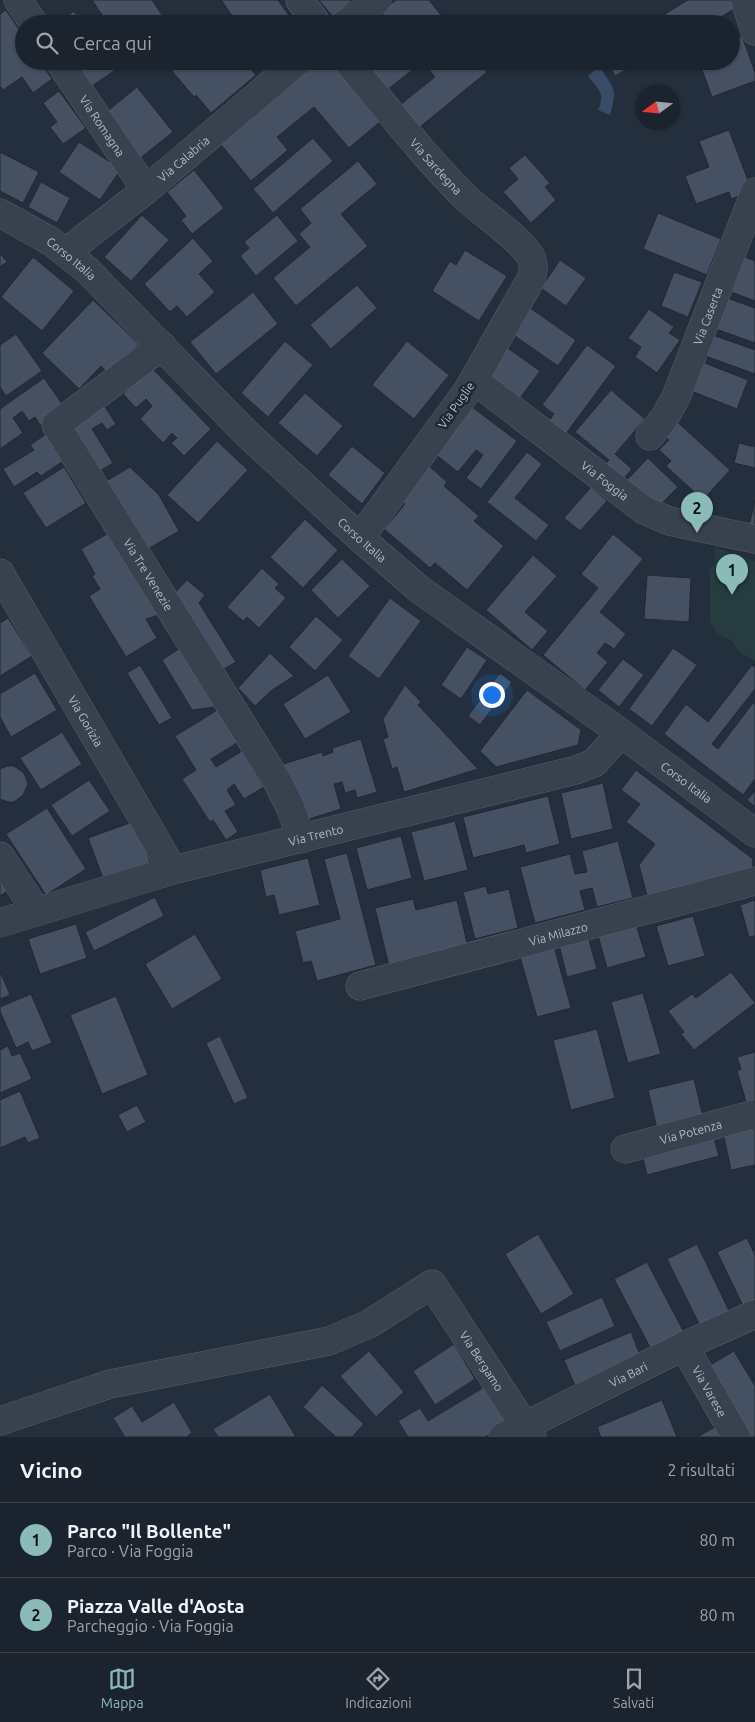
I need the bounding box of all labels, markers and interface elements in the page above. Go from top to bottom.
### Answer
search box [15,15,740,70]
icon: search [33,29,61,57]
text: Cerca qui [73,32,152,54]
north arrow [635,85,680,130]
street label: Via Romagna [77,93,128,159]
street label: Via Calabria [155,133,212,184]
street label: Via Sardegna [408,136,465,197]
street label: Corso Italia [45,234,99,282]
street label: Via Caserta [690,285,724,347]
street label: Via Puglie [435,379,477,431]
street label: Via Foggia [579,458,631,502]
pin: 2 [681,492,713,533]
street label: Corso Italia [336,515,389,565]
street label: Via Tre Venezie [121,536,176,613]
pin: 1 [716,554,748,595]
your location [479,682,505,708]
street label: Via Gorizia [66,693,106,749]
street label: Corso Italia [659,759,715,805]
street label: Via Trento [287,822,344,848]
street label: Via Milazzo [527,919,589,947]
street label: Via Potenza [658,1117,723,1146]
street label: Via Bergamo [458,1328,507,1393]
street label: Via Bari [607,1359,649,1389]
street label: Via Varese [690,1363,729,1419]
text: Vicino [20,1458,82,1482]
text: 2 risultati [667,1461,735,1479]
text: Parco "Il Bollente" [67,1520,231,1542]
text: 1 [31,1531,41,1549]
text: 80 m [699,1531,735,1549]
text: Parco · Via Foggia [67,1542,193,1560]
text: Piazza Valle d'Aosta [67,1595,245,1617]
text: 2 [31,1606,41,1624]
text: 80 m [699,1606,735,1624]
text: Parcheggio · Via Foggia [67,1617,234,1635]
tab: Mappa [101,1665,144,1711]
tab: Indicazioni [345,1665,412,1711]
tab: Salvati [613,1665,654,1711]

